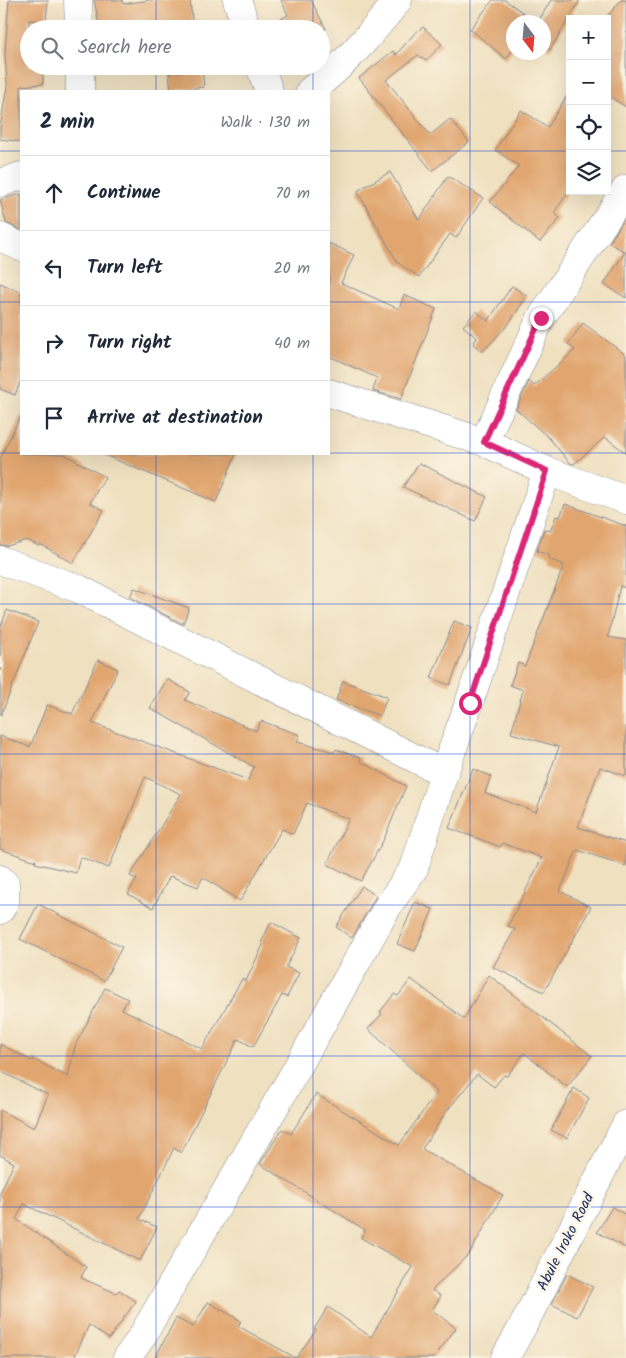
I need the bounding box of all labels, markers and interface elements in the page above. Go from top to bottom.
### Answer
north arrow [506,15,551,60]
map controls [566,15,611,195]
button: + [566,15,611,60]
search box [20,20,330,75]
text: Search here [78,33,172,63]
icon: search [38,34,66,62]
button: − [566,60,611,105]
button: locate [566,105,611,150]
text: 2 min [40,106,95,139]
text: Walk · 130 m [221,110,310,135]
button: layers [566,150,611,195]
text: Continue [87,178,160,208]
icon: ahead [40,179,68,207]
text: 70 m [275,181,310,206]
text: Turn left [87,253,162,283]
icon: left [40,254,68,282]
text: 20 m [274,256,310,281]
route end [530,307,553,330]
text: Turn right [87,328,172,358]
icon: right [40,329,68,357]
text: 40 m [274,331,310,356]
text: Arrive at destination [87,403,263,433]
icon: arrive [40,404,68,432]
route start [459,692,482,715]
street label: Abule Iroko Road [531,1188,601,1295]

